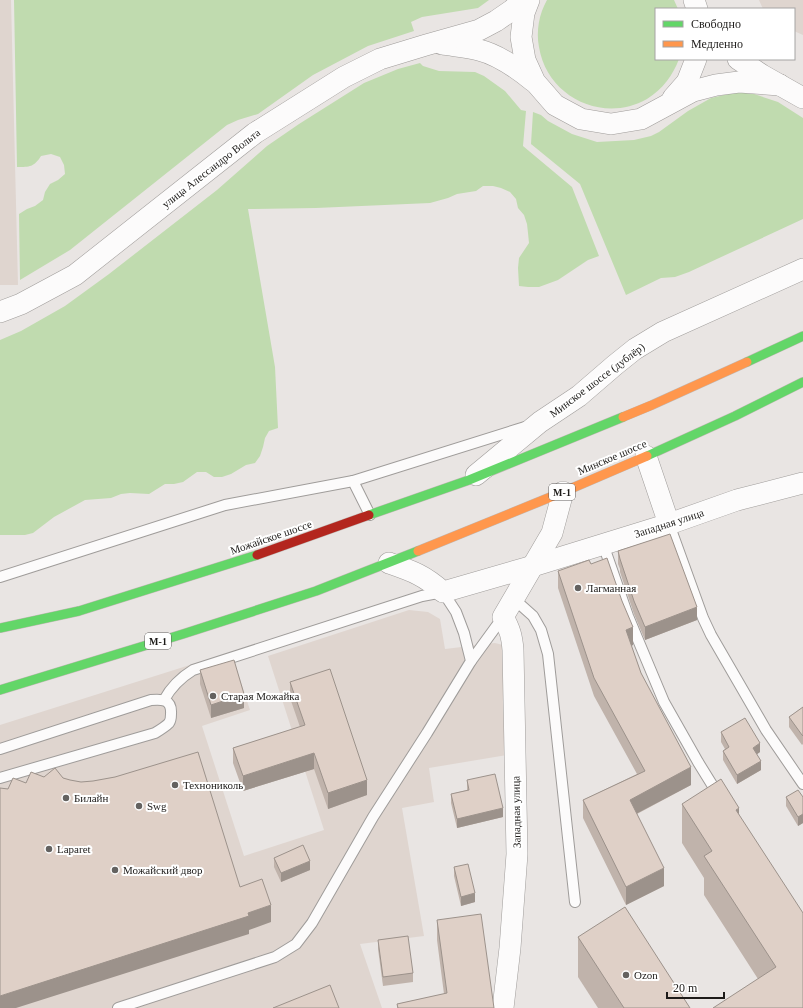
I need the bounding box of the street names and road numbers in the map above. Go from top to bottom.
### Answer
street label: улица Алессандро Вольта [160,126,263,210]
street label: Минское шоссе (дублёр) [547,340,648,420]
street label: Минское шоссе [576,437,648,477]
road number: М-1 [549,484,575,500]
street label: Западная улица [633,506,705,540]
street label: Можайское шоссе [229,517,313,557]
road number: М-1 [145,633,171,649]
street label: Западная улица [509,776,523,848]

